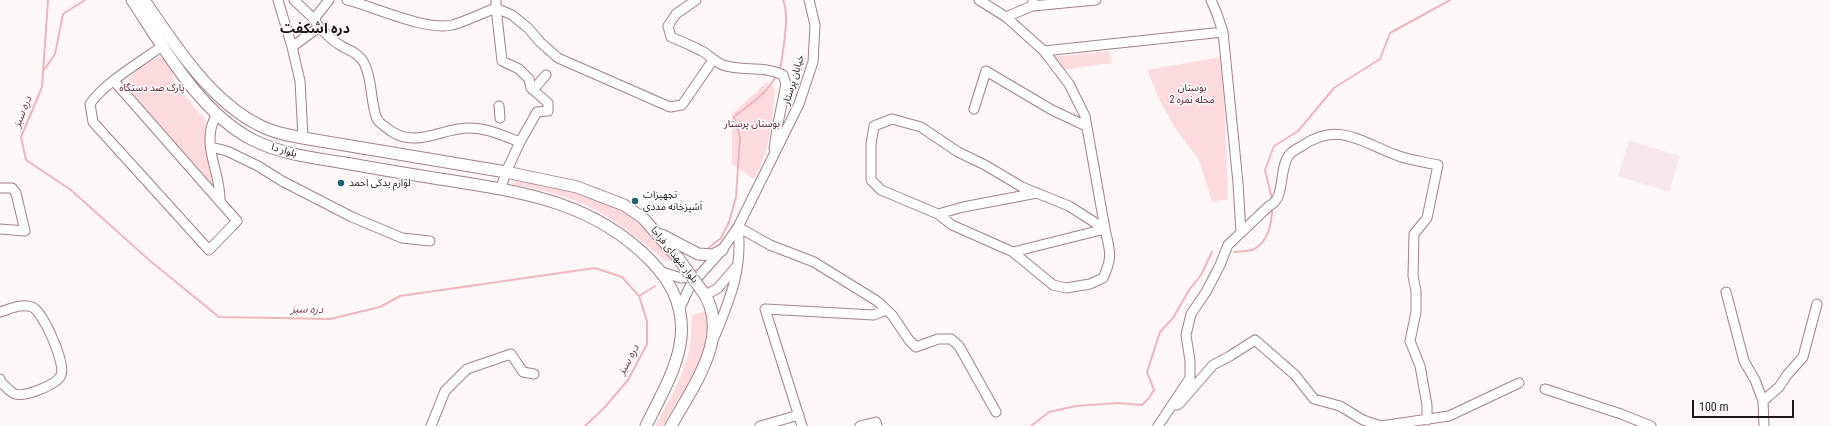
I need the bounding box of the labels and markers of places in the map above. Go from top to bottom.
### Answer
place label: لوازم یدکی احمد [349,177,411,189]
marker: لوازم یدکی احمد [336,178,346,188]
place label: تجهیزات آشپزخانه مددی [643,189,702,212]
marker: تجهیزات آشپزخانه مددی [630,196,640,206]

